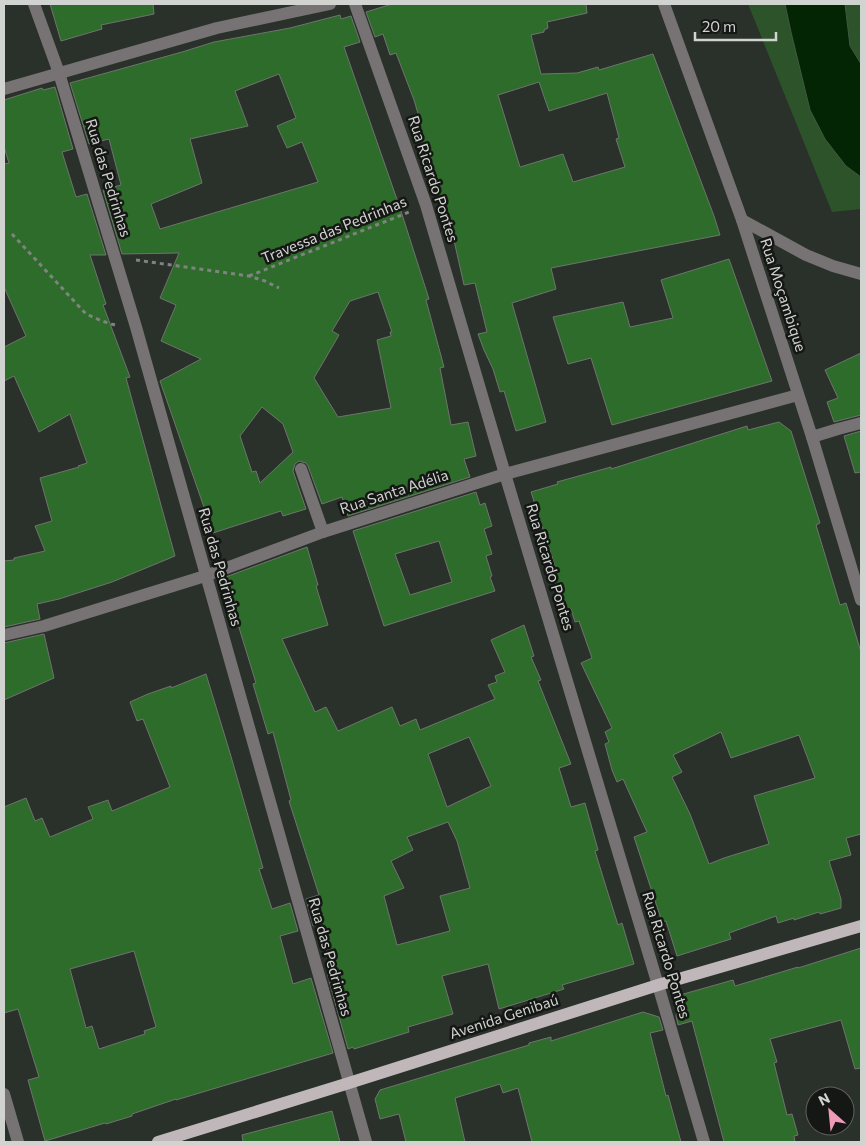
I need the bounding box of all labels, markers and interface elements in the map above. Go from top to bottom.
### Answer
scale bar [695,10,776,42]
text: 20 m [702,17,736,35]
street label: Rua Ricardo Pontes [405,113,463,244]
street label: Rua das Pedrinhas [82,116,136,239]
street label: Travessa das Pedrinhas [258,192,409,266]
street label: Rua Moçambique [757,236,811,354]
street label: Rua Santa Adélia [337,465,450,517]
street label: Rua Ricardo Pontes [523,501,579,633]
street label: Rua das Pedrinhas [195,505,247,628]
street label: Rua Ricardo Pontes [639,889,695,1021]
street label: Rua das Pedrinhas [305,895,357,1018]
street label: Avenida Genibaú [447,990,560,1042]
north arrow [805,1086,855,1136]
text: N [815,1089,832,1109]

